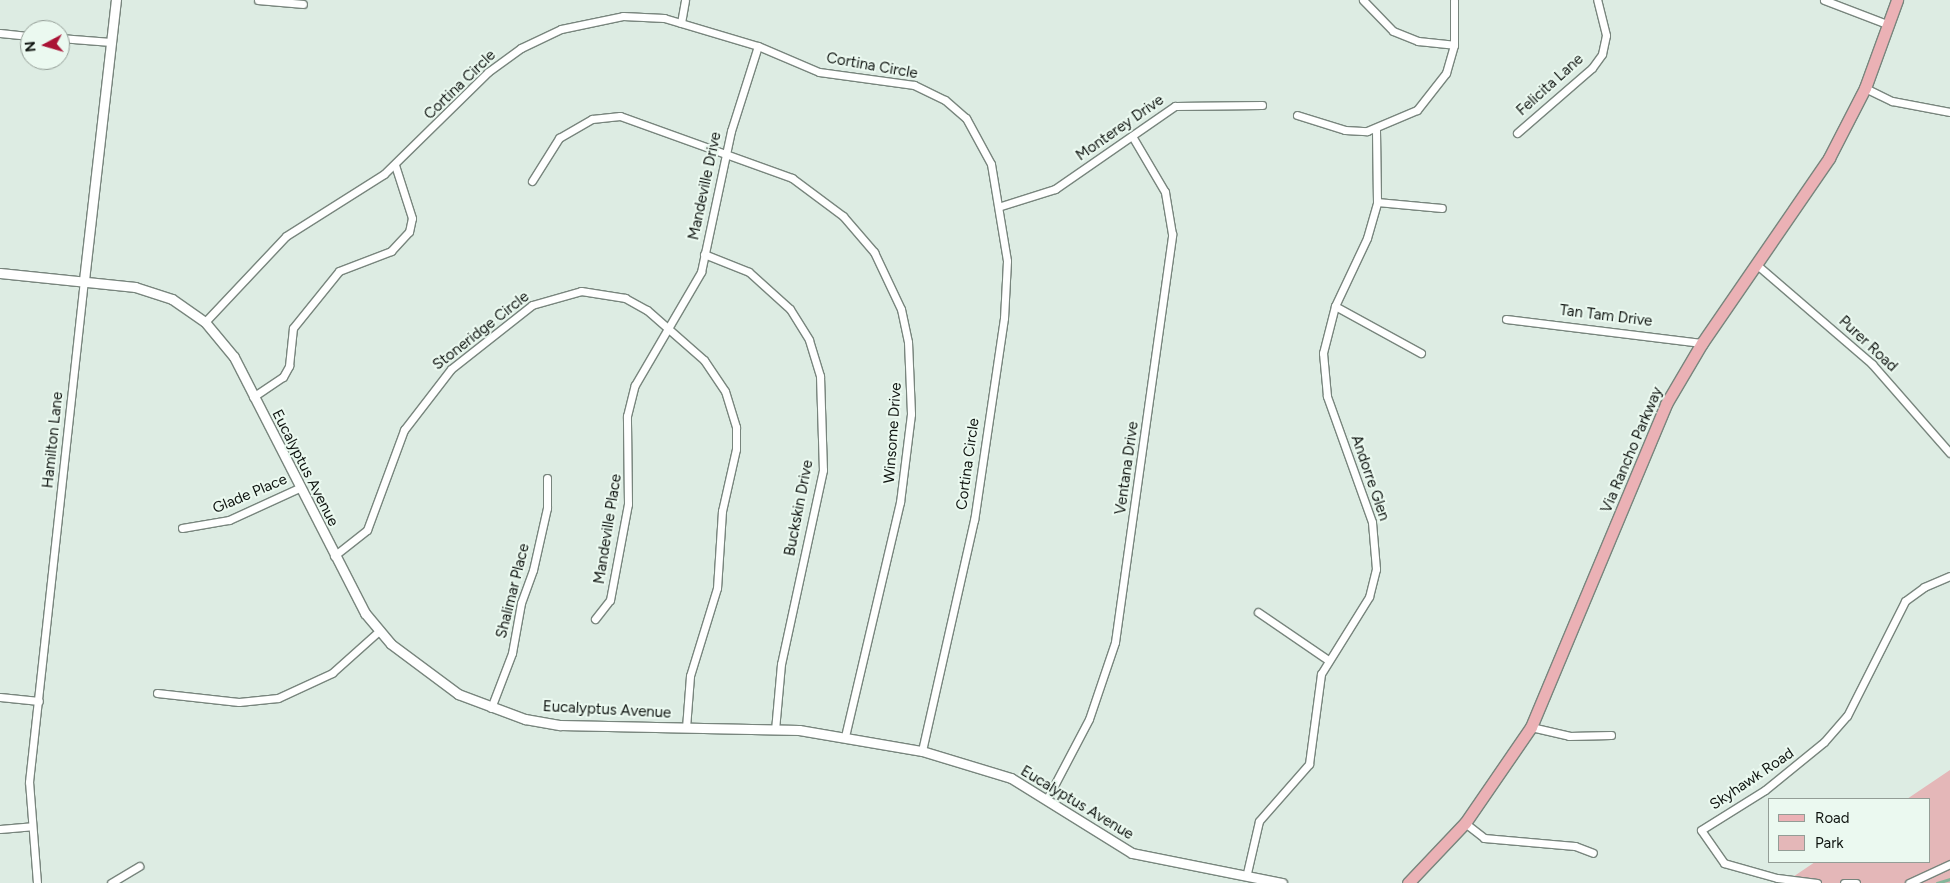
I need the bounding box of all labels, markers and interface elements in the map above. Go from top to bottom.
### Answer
north arrow [20,20,70,70]
text: N [22,40,40,53]
street label: Cortina Circle [421,46,499,124]
street label: Cortina Circle [825,49,919,83]
street label: Felicita Lane [1513,50,1587,120]
street label: Monterey Drive [1073,91,1167,165]
street label: Mandeville Drive [685,130,725,242]
street label: Stoneridge Circle [429,288,533,374]
street label: Tan Tam Drive [1559,301,1653,331]
street label: Purer Road [1835,312,1901,376]
street label: Winsome Drive [880,382,906,484]
street label: Via Rancho Parkway [1597,384,1667,516]
street label: Hamilton Lane [39,391,67,489]
street label: Eucalyptus Avenue [268,407,342,529]
street label: Cortina Circle [953,417,983,511]
street label: Ventana Drive [1112,420,1142,516]
street label: Andorre Glen [1347,433,1393,523]
street label: Buckskin Drive [781,458,817,558]
street label: Glade Place [210,470,290,518]
street label: Mandeville Place [590,473,626,585]
street label: Shalimar Place [493,542,533,640]
street label: Eucalyptus Avenue [542,698,672,722]
street label: Skyhawk Road [1707,744,1797,814]
street label: Eucalyptus Avenue [1017,762,1137,844]
legend [1768,798,1930,863]
text: Road [1815,809,1850,827]
text: Park [1815,834,1844,852]

